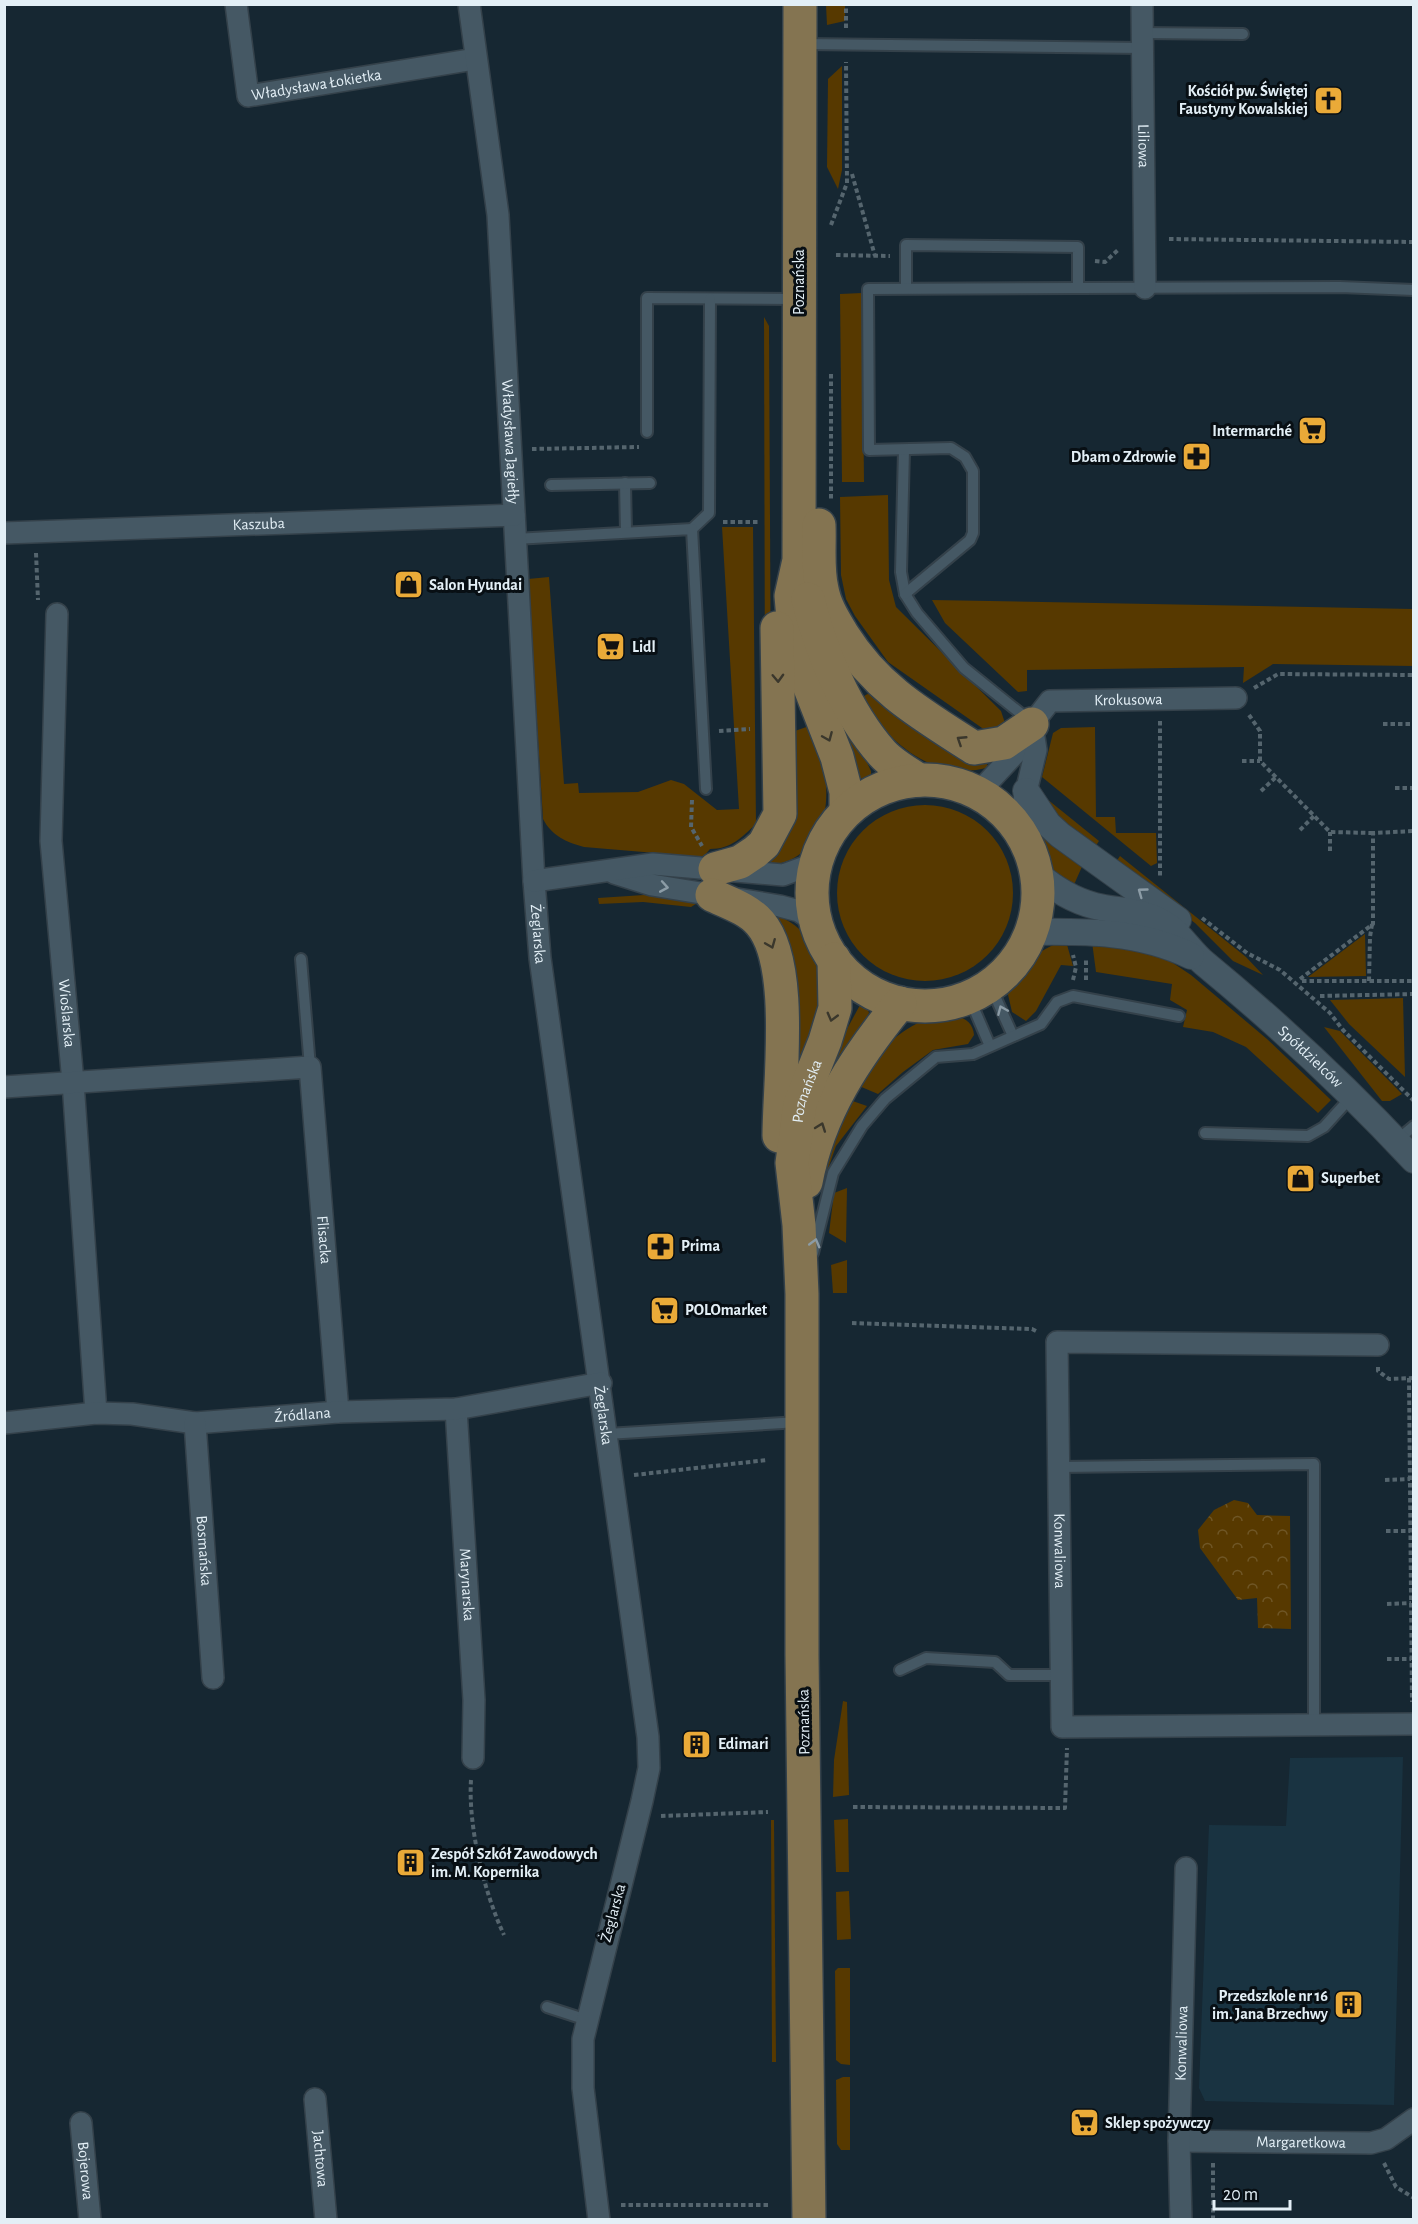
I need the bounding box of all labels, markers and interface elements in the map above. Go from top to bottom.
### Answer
street label: Władysława Łokietka [250,66,382,103]
place label: Kościół pw. Świętej Faustyny Kowalskiej [1179,80,1308,118]
church icon: Kościół pw. Świętej Faustyny Kowalskiej [1313,84,1345,116]
street label: Liliowa [1135,124,1152,168]
street label: Poznańska [791,249,807,315]
street label: Władysława Jagiełły [499,379,522,505]
supermarket icon: Intermarché [1297,415,1329,447]
place label: Intermarché [1212,423,1292,439]
pharmacy icon: Dbam o Zdrowie [1181,441,1213,473]
place label: Dbam o Zdrowie [1071,449,1176,465]
street label: Kaszuba [232,515,285,533]
shop icon: Salon Hyundai [392,569,424,601]
place label: Salon Hyundai [429,577,522,594]
supermarket icon: Lidl [595,631,627,663]
place label: Lidl [632,639,656,655]
one-way arrow [772,674,785,683]
street label: Krokusowa [1094,691,1163,708]
one-way arrow [821,731,833,742]
one-way arrow [957,737,968,748]
one-way arrow [658,880,668,893]
one-way arrow [1137,888,1148,899]
street label: Żeglarska [528,903,549,965]
one-way arrow [764,937,776,948]
street label: Wioślarska [56,978,78,1048]
one-way arrow [997,1005,1009,1016]
one-way arrow [827,1012,840,1022]
street label: Spółdzielców [1275,1023,1346,1091]
street label: Poznańska [790,1057,825,1124]
one-way arrow [813,1122,826,1133]
shop icon: Superbet [1284,1162,1316,1194]
place label: Superbet [1321,1170,1381,1186]
street label: Flisacka [314,1215,334,1265]
pharmacy icon: Prima [644,1230,676,1262]
place label: Prima [681,1238,720,1254]
one-way arrow [808,1238,820,1249]
supermarket icon: POLOmarket [648,1294,680,1326]
place label: POLOmarket [685,1302,768,1318]
street label: Żeglarska [591,1384,615,1446]
street label: Źródlana [273,1405,331,1425]
street label: Konwaliowa [1051,1513,1068,1589]
street label: Bosmańska [194,1515,214,1587]
street label: Marynarska [457,1548,477,1622]
street label: Poznańska [795,1689,813,1755]
building icon: Edimari [681,1728,713,1760]
place label: Edimari [718,1736,769,1752]
place label: Zespół Szkół Zawodowych im. M. Kopernika [431,1846,598,1880]
building icon: Zespół Szkół Zawodowych im. M. Kopernika [394,1847,426,1879]
street label: Żeglarska [596,1882,628,1944]
place label: Przedszkole nr 16 im. Jana Brzechwy [1212,1988,1329,2023]
building icon: Przedszkole nr 16 im. Jana Brzechwy [1333,1989,1365,2021]
street label: Konwaliowa [1173,2005,1190,2081]
supermarket icon: Sklep spożywczy [1068,2107,1100,2139]
place label: Sklep spożywczy [1105,2115,1211,2132]
street label: Jachtowa [310,2130,331,2188]
street label: Margaretkowa [1256,2134,1346,2151]
street label: Bojerowa [75,2141,96,2201]
scale bar [1214,2173,1290,2211]
text: 20 m [1223,2186,1258,2204]

